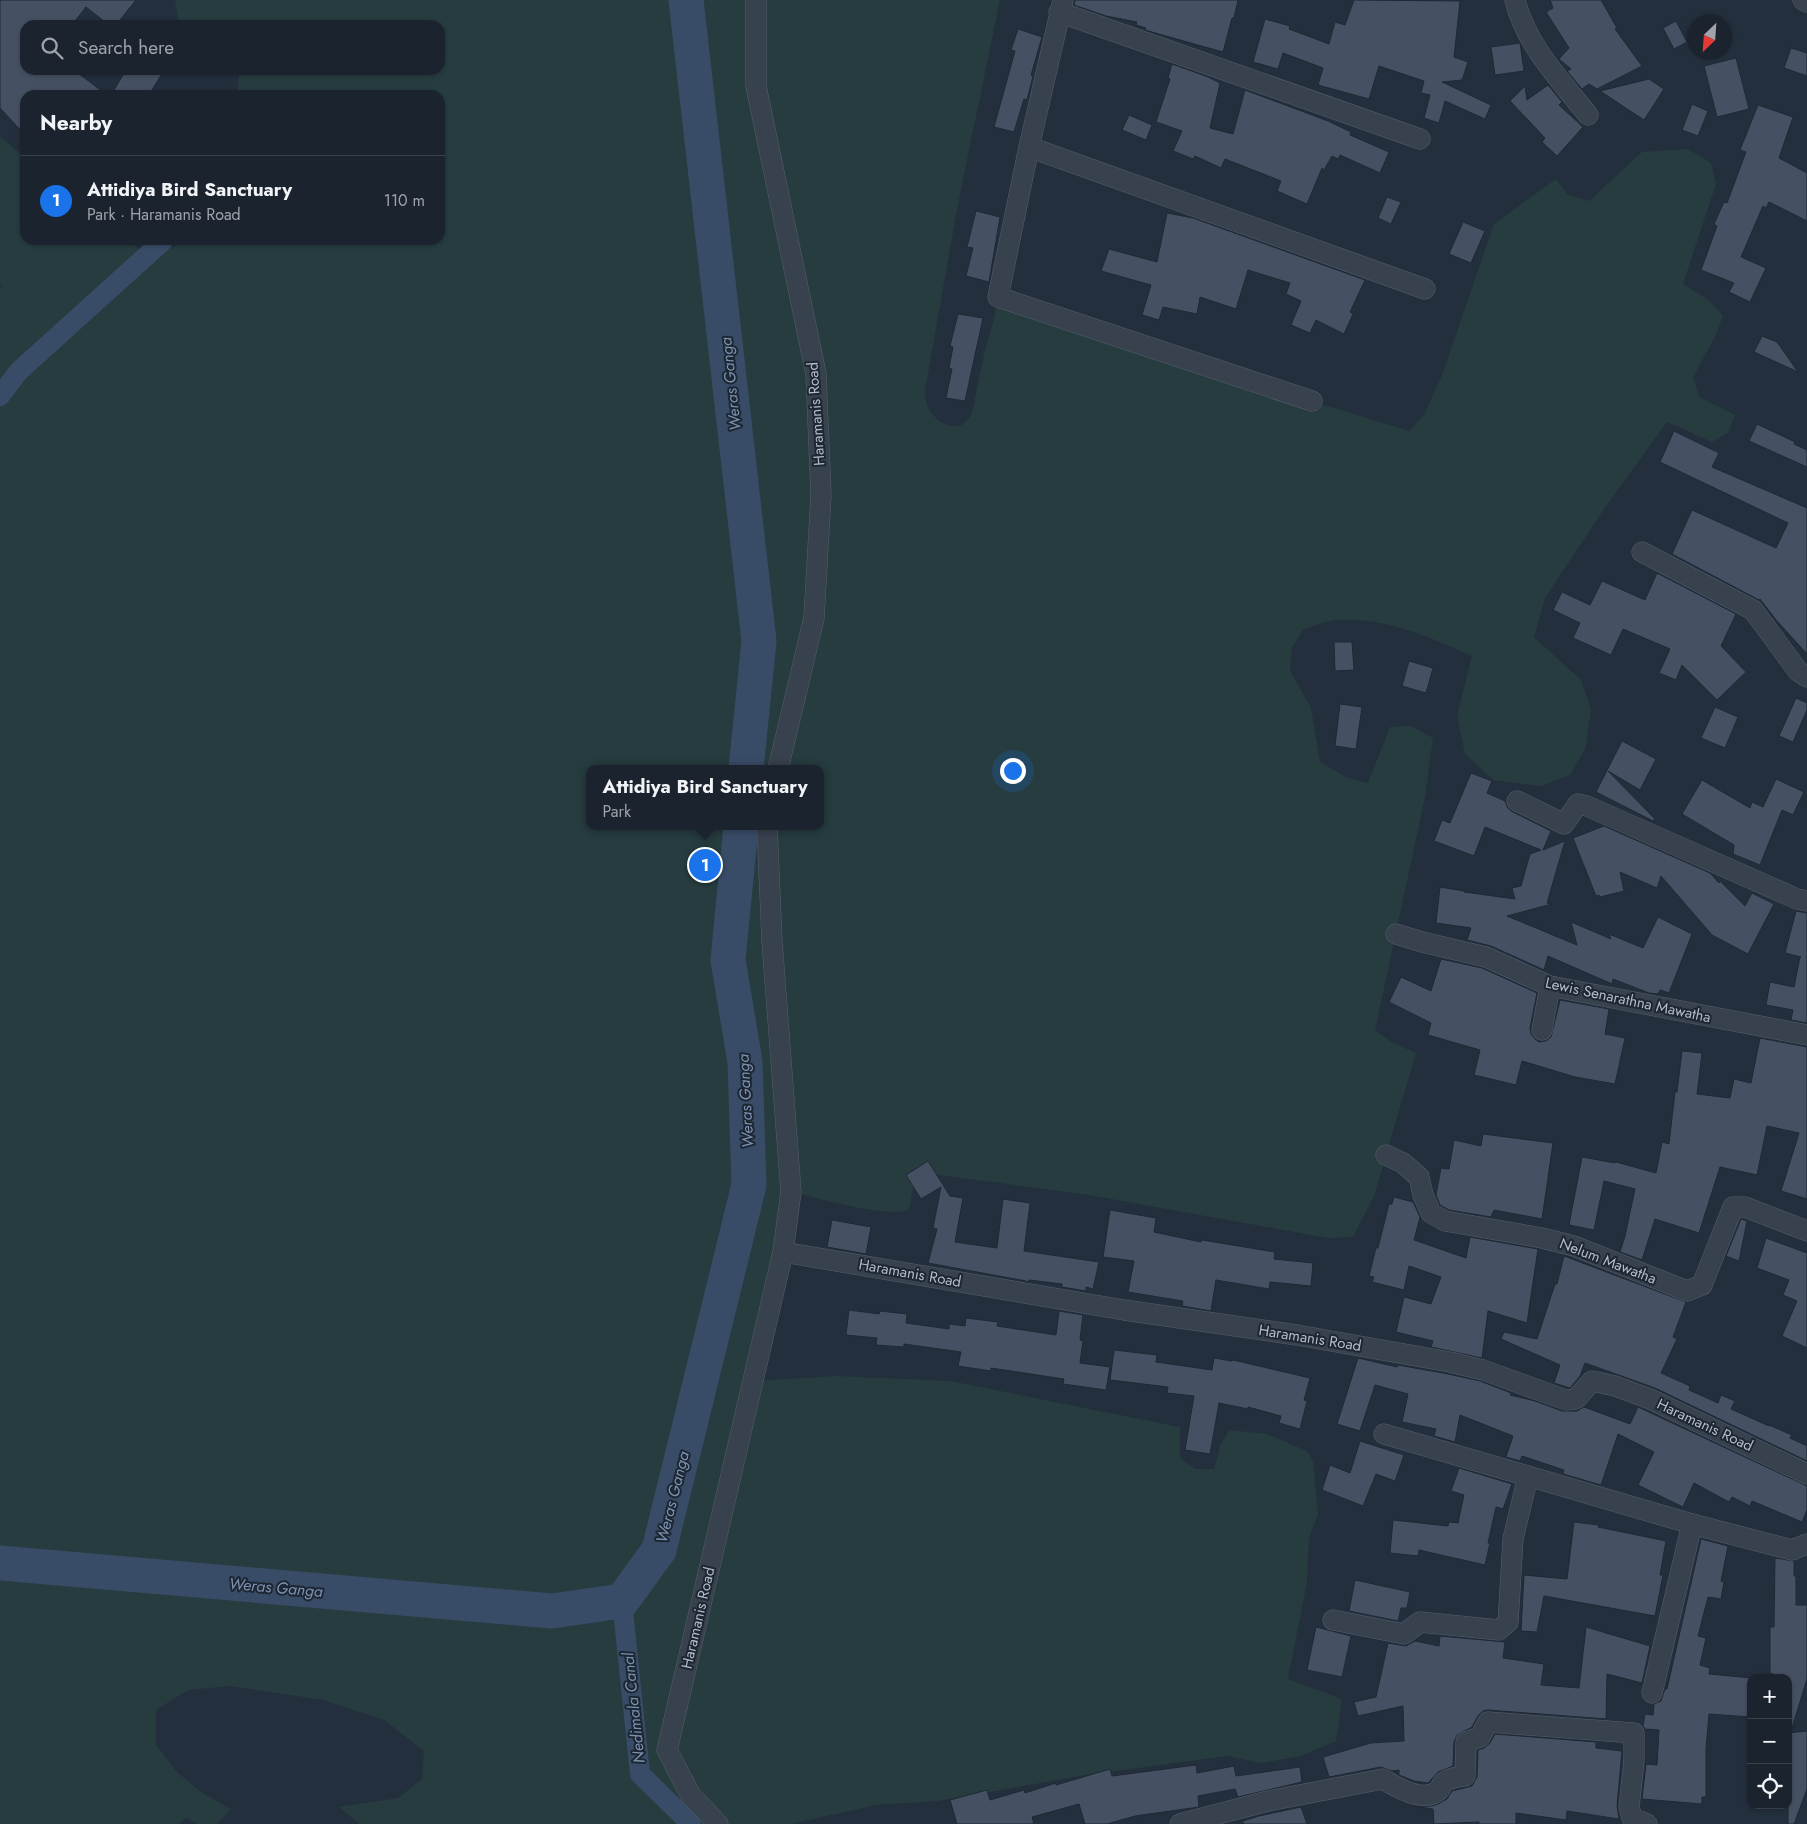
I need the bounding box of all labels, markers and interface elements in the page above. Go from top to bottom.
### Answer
north arrow [1687,15,1732,60]
search box [20,20,445,75]
icon: search [38,34,66,62]
text: Search here [78,34,174,61]
text: Nearby [40,108,112,138]
text: Attidiya Bird Sanctuary [87,176,292,203]
text: 1 [52,189,60,212]
text: 110 m [384,189,425,212]
text: Park · Haramanis Road [87,203,241,226]
water label: Weras Ganga [714,336,747,432]
street label: Haramanis Road [801,361,831,467]
your location [1000,758,1026,784]
popup [586,765,824,830]
text: Attidiya Bird Sanctuary [602,773,808,800]
text: Park [602,800,631,823]
pin: 1 [689,846,721,884]
street label: Lewis Senarathna Mawatha [1543,972,1713,1028]
water label: Weras Ganga [732,1053,759,1149]
street label: Nelum Mawatha [1556,1232,1660,1290]
street label: Haramanis Road [857,1253,963,1293]
street label: Haramanis Road [1257,1319,1363,1357]
street label: Haramanis Road [1653,1393,1757,1457]
water label: Weras Ganga [650,1449,695,1546]
street label: Haramanis Road [676,1565,720,1671]
water label: Weras Ganga [228,1572,324,1603]
water label: Nedimala Canal [616,1650,651,1764]
map controls [1747,1674,1792,1809]
button: + [1747,1674,1792,1719]
button: − [1747,1719,1792,1764]
button: locate [1747,1764,1792,1809]

